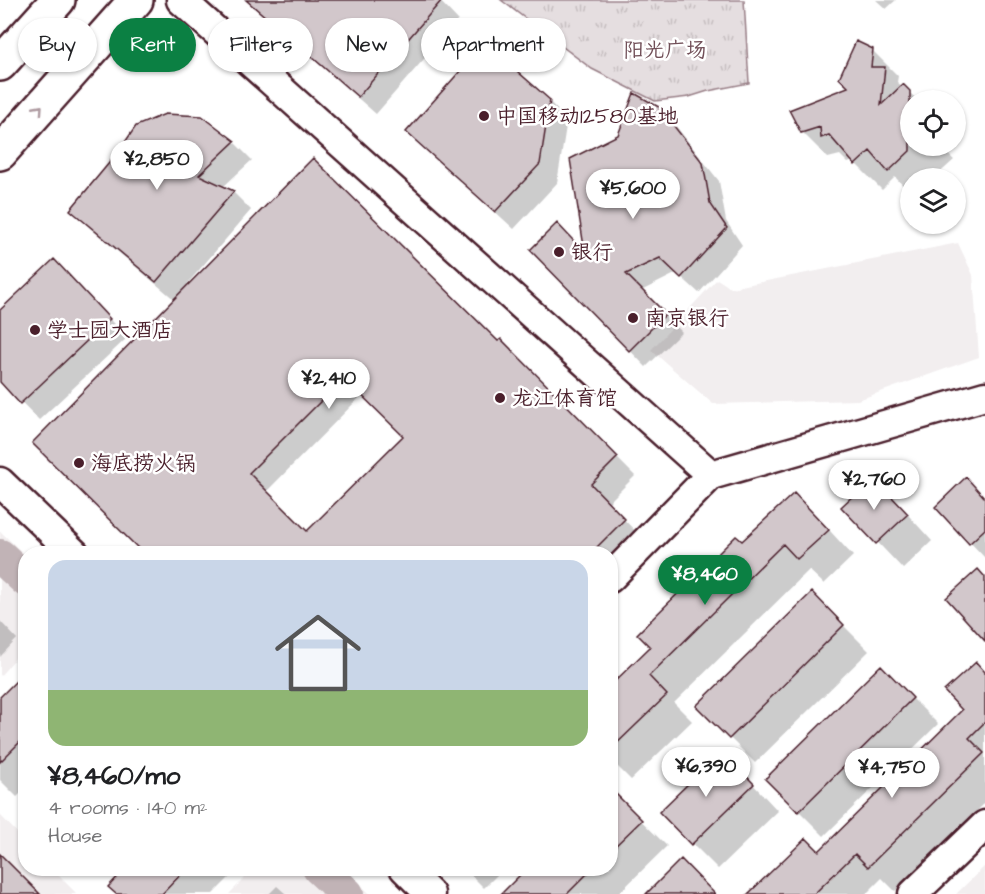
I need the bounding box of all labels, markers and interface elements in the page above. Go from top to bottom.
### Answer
chip: Buy [18,18,97,72]
chip: Rent [109,18,196,72]
chip: Filters [208,18,313,72]
chip: New [325,18,409,72]
chip: Apartment [421,18,566,72]
park label: 阳光广场 [623,36,707,65]
map controls [900,90,966,234]
button: locate [900,90,966,156]
place label: 中国移动12580基地 [496,102,678,131]
one-way arrow [32,106,43,116]
marker: 中国移动12580基地 [477,109,491,123]
pin: ¥2,850 [108,140,206,191]
text: ¥2,850 [124,145,190,173]
button: layers [900,168,966,234]
pin: ¥5,600 [584,169,682,220]
text: ¥5,600 [600,174,666,202]
place label: 银行 [571,238,613,267]
marker: 银行 [552,245,566,259]
place label: 南京银行 [645,304,729,333]
marker: 南京银行 [626,311,640,325]
place label: 学士园大酒店 [47,316,173,345]
marker: 学士园大酒店 [28,323,42,337]
pin: ¥2,410 [280,359,378,410]
text: ¥2,410 [302,364,356,392]
place label: 龙江体育馆 [512,384,617,413]
marker: 龙江体育馆 [493,391,507,405]
place label: 海底捞火锅 [91,449,196,478]
marker: 海底捞火锅 [72,456,86,470]
pin: ¥2,760 [825,460,923,511]
text: ¥2,760 [842,465,906,493]
pin: ¥8,460 [656,555,754,606]
text: ¥8,460 [672,560,738,588]
icon: home [264,599,372,707]
pin: ¥6,390 [657,747,755,798]
pin: ¥4,750 [843,748,941,799]
text: ¥6,390 [676,752,736,780]
text: ¥4,750 [859,753,925,781]
text: ¥8,460/mo [48,758,180,794]
text: 4 rooms · 140 m² [48,794,207,822]
text: House [48,822,102,850]

